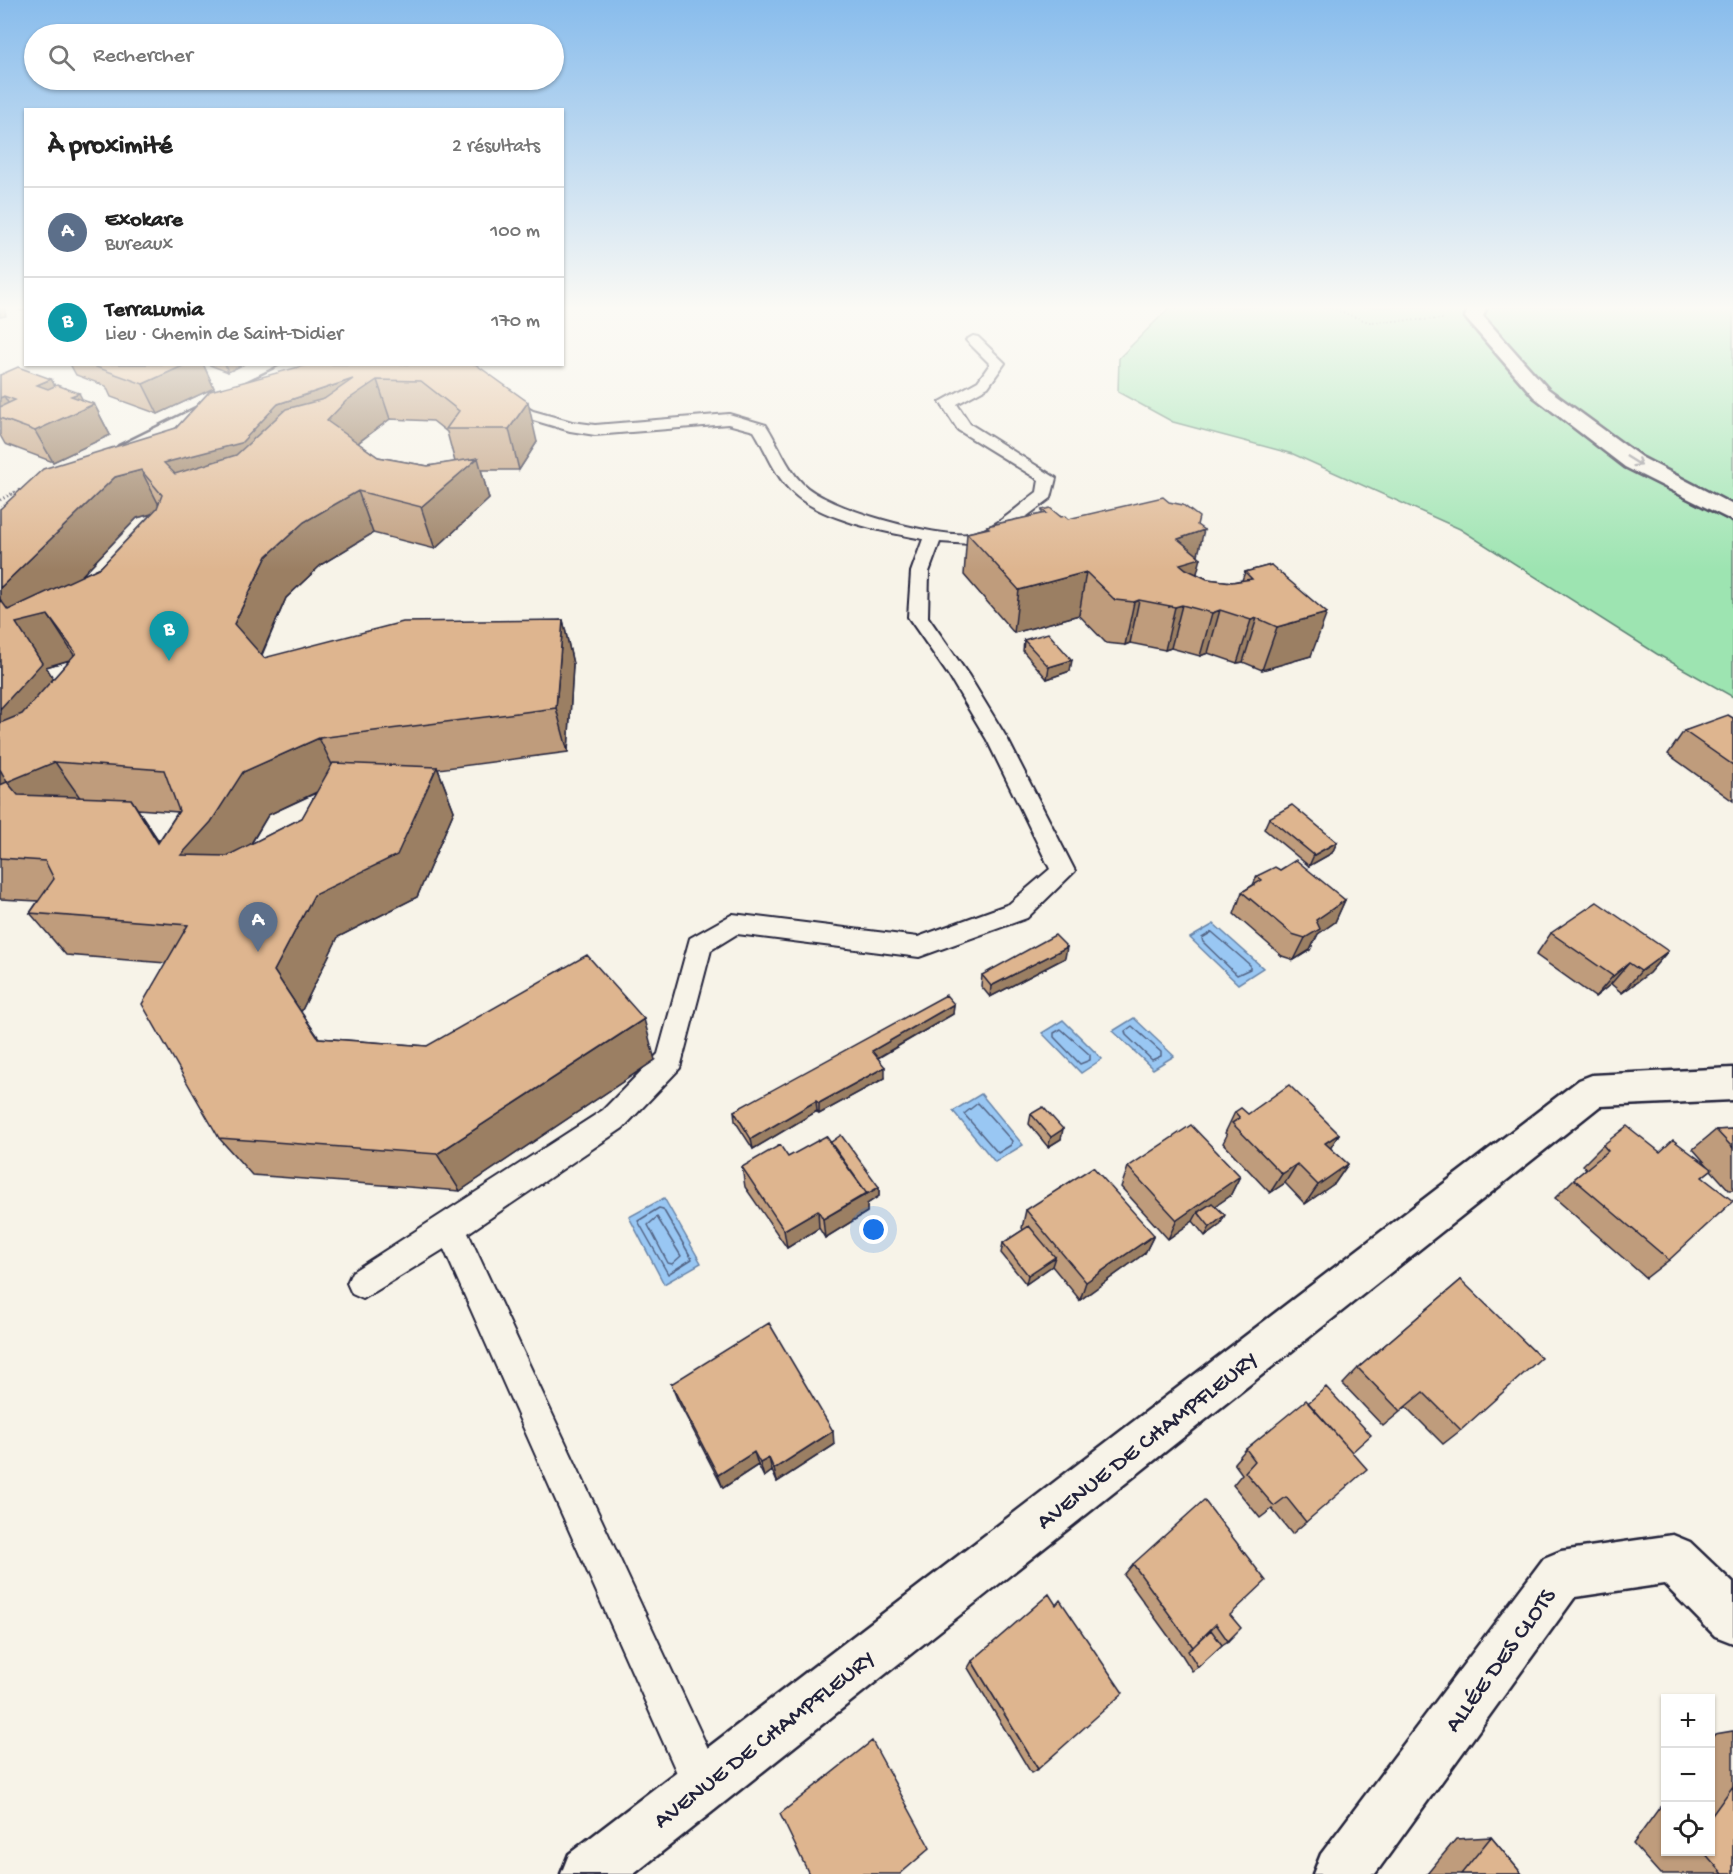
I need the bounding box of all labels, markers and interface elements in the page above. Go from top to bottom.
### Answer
search box [24,24,564,90]
icon: search [45,41,78,74]
text: Rechercher [93,44,193,70]
text: À proximité [48,132,172,163]
text: 2 résultats [452,136,540,159]
text: Exokare [105,208,183,234]
text: A [62,221,73,244]
text: 100 m [490,221,540,244]
text: Bureaux [105,234,173,257]
text: TerraLumia [105,298,204,324]
text: B [62,311,73,334]
text: 170 m [491,311,540,334]
text: Lieu · Chemin de Saint-Didier [105,324,343,347]
one-way arrow [1625,455,1642,467]
pin: B [150,612,188,661]
pin: A [238,902,278,952]
your location [859,1215,888,1244]
street label: AVENUE DE CHAMPFLEURY [1032,1346,1265,1537]
street label: ALLÉE DES CLOTS [1440,1583,1564,1739]
street label: AVENUE DE CHAMPFLEURY [649,1645,882,1836]
map controls [1661,1694,1715,1856]
button: + [1661,1694,1715,1748]
button: − [1661,1748,1715,1802]
button: locate [1661,1802,1715,1856]

